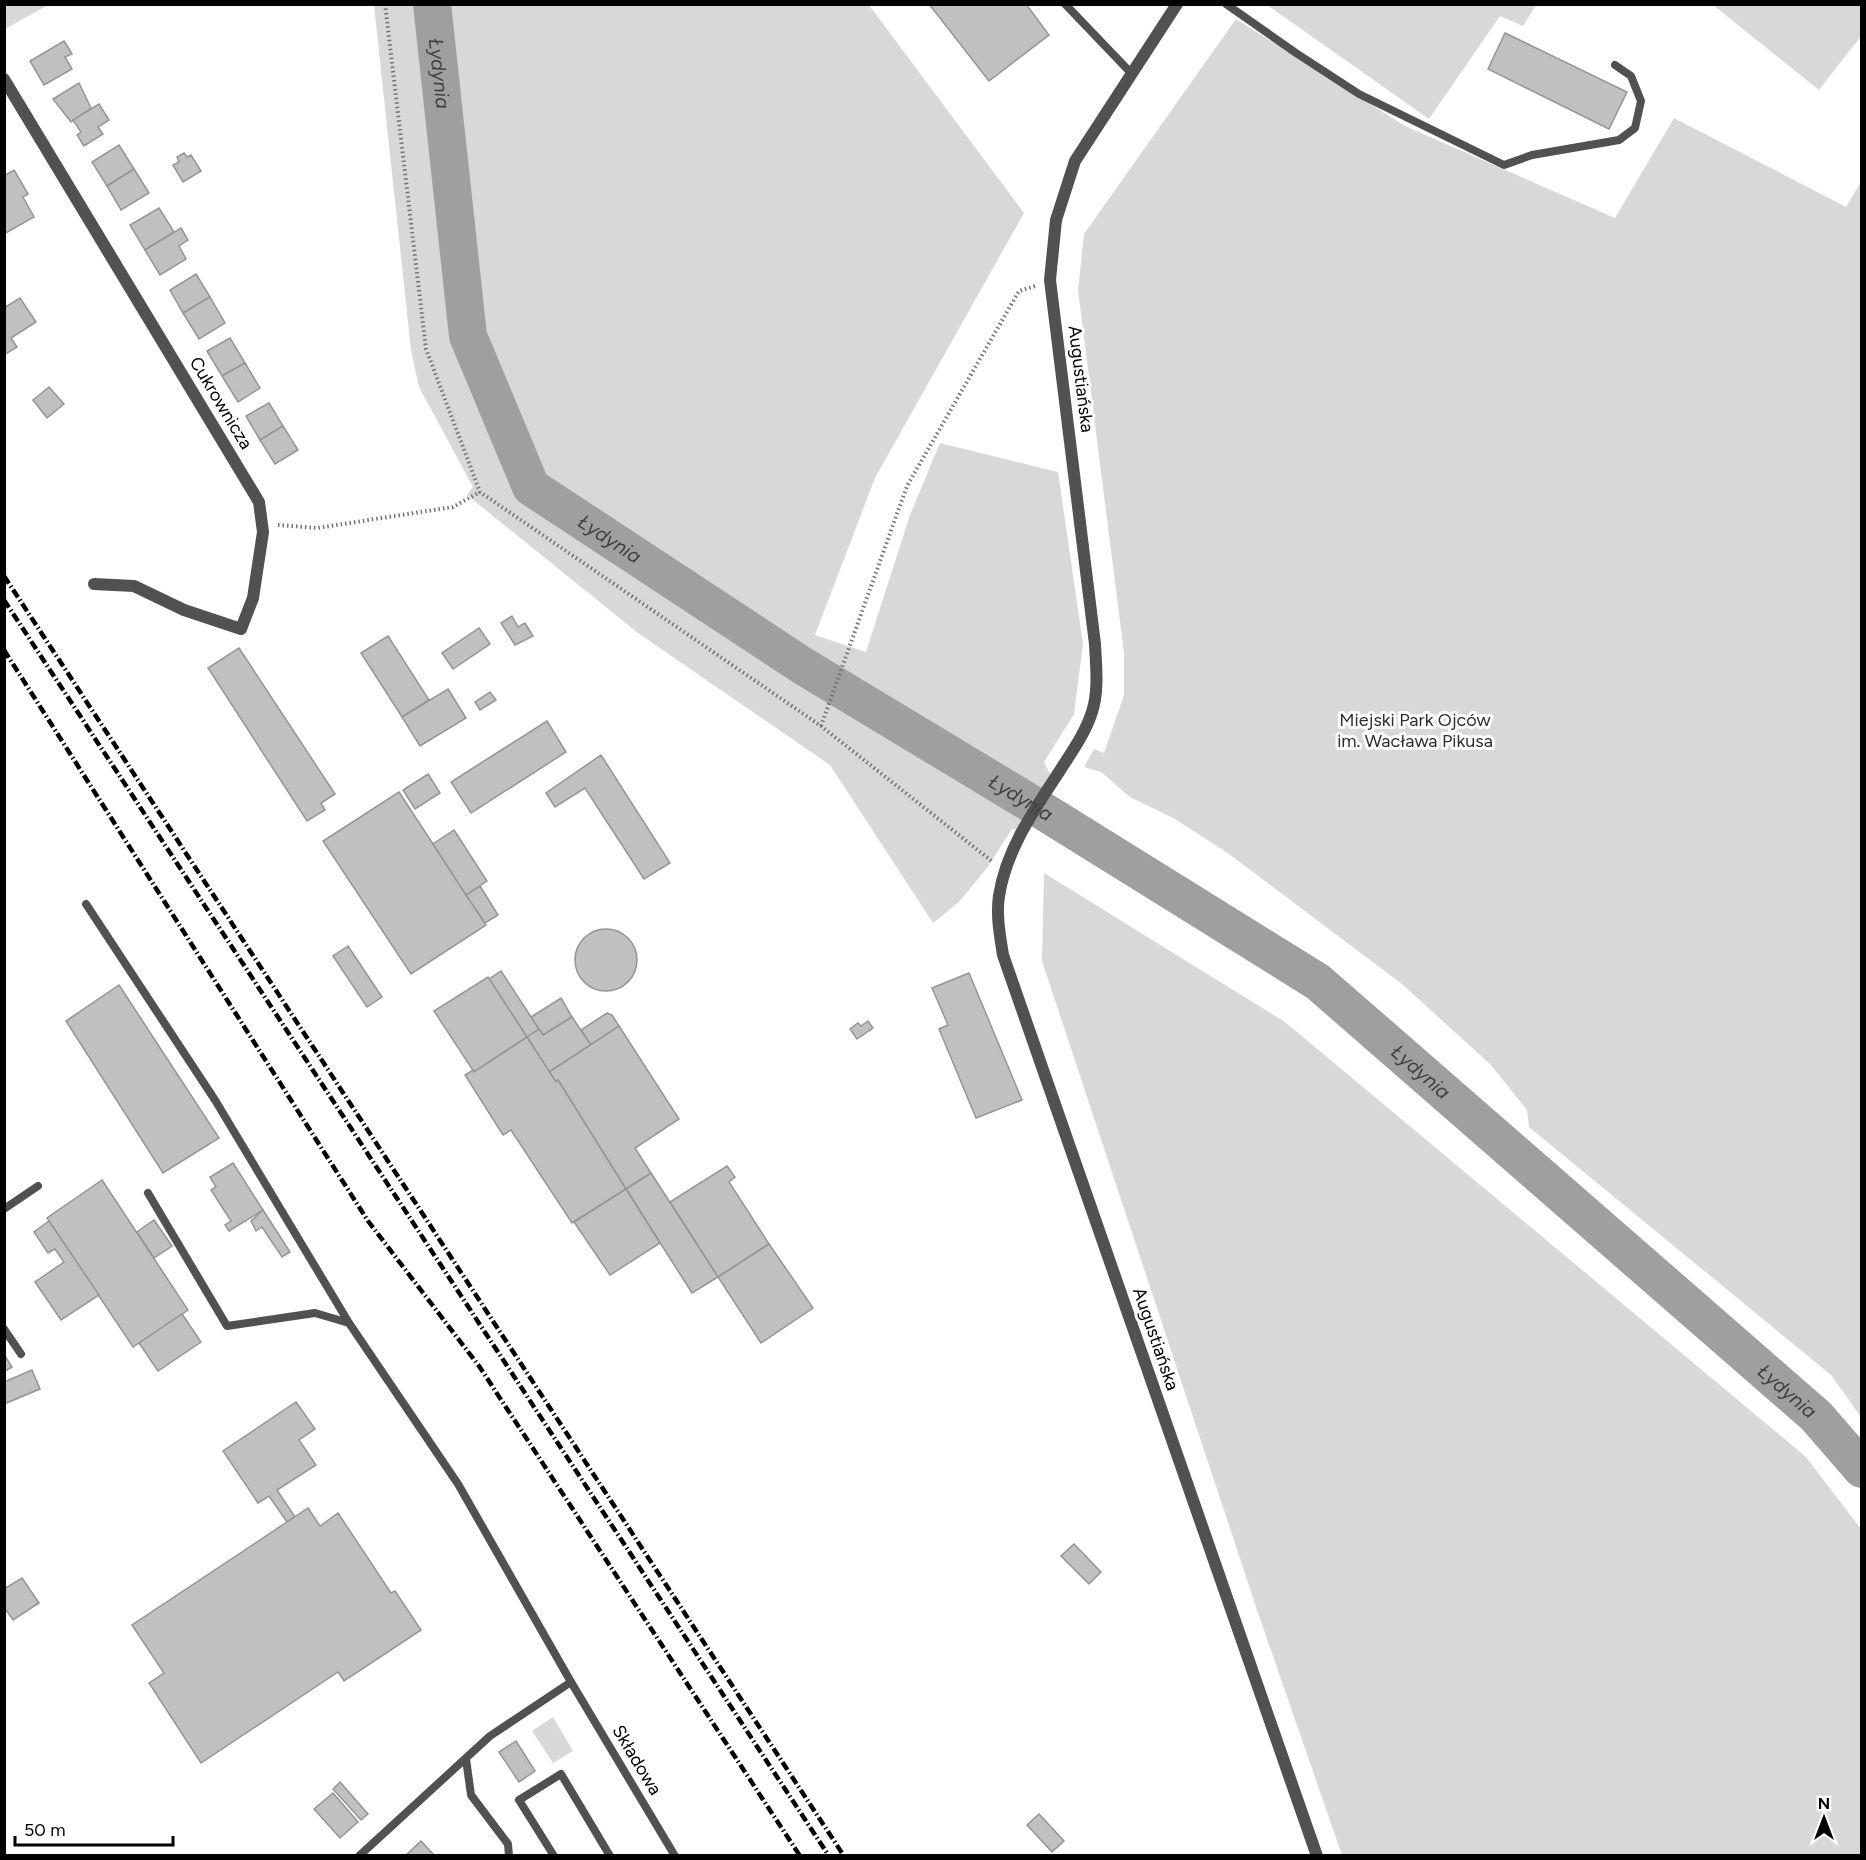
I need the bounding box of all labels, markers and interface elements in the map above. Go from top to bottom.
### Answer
water label: Łydynia [424,37,455,110]
street label: Augustiańska [1064,324,1098,434]
street label: Cukrownicza [185,353,257,453]
water label: Łydynia [574,510,646,568]
park label: Miejski Park Ojców im. Wacława Pikusa [1337,709,1493,752]
water label: Łydynia [985,769,1058,826]
water label: Łydynia [1387,1040,1456,1104]
street label: Augustiańska [1128,1285,1184,1393]
water label: Łydynia [1753,1359,1822,1423]
street label: Składowa [608,1721,666,1799]
north arrow [1794,1788,1854,1848]
text: N [1818,1794,1830,1813]
scale bar [15,1809,172,1847]
text: 50 m [24,1819,66,1841]

